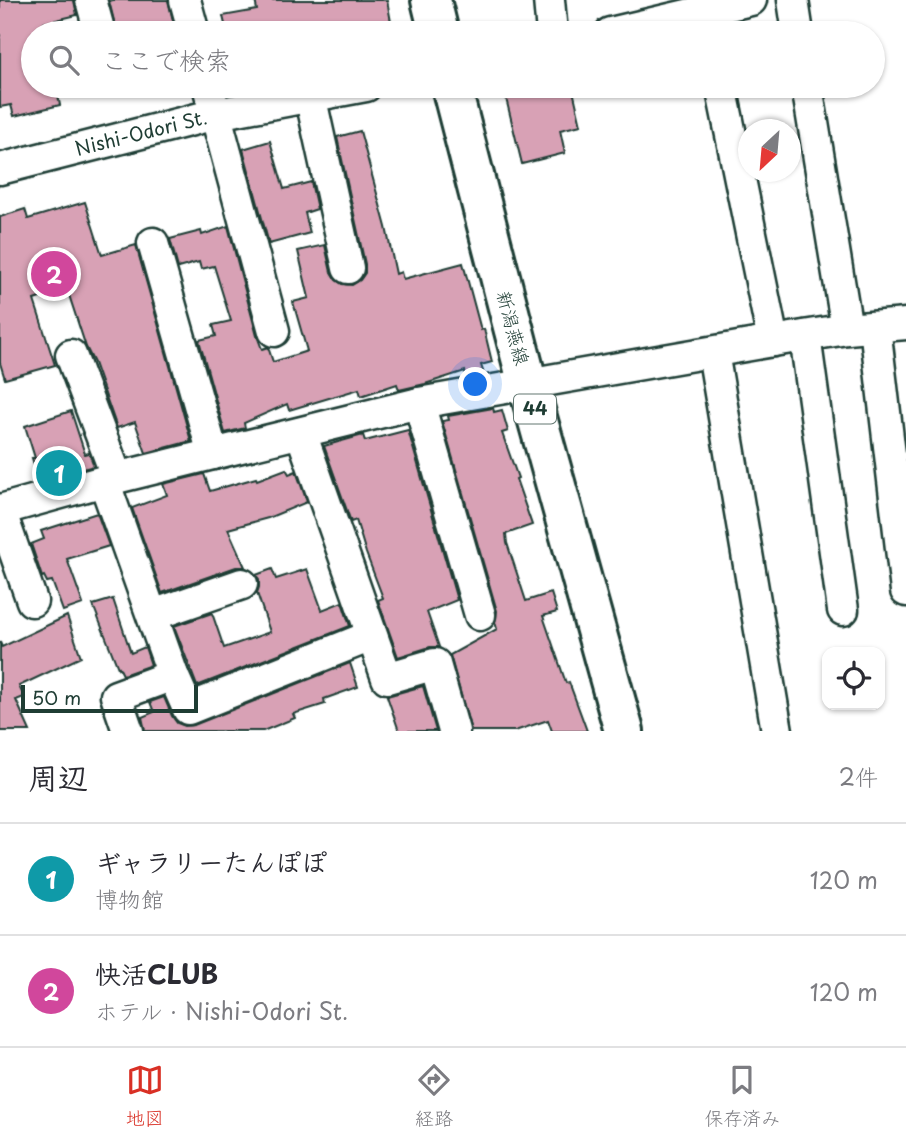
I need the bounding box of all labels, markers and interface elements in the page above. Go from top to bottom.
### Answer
search box [21,21,885,98]
text: ここで検索 [101,40,231,79]
icon: search [45,41,83,79]
street label: Nishi-Odori St. [72,102,210,162]
north arrow [738,119,801,182]
pin: 2 [31,248,77,300]
street label: 新潟燕線 [491,287,537,368]
your location [458,367,492,401]
road number: 44 [514,394,556,424]
pin: 1 [36,447,82,499]
map controls [822,647,885,710]
button: locate [822,647,885,710]
scale bar [21,682,198,714]
text: 50 m [32,683,81,711]
text: 周辺 [28,754,88,799]
text: 2件 [839,759,878,794]
text: ギャラリーたんぽぽ [95,842,327,881]
text: 1 [46,862,57,897]
text: 120 m [810,862,878,897]
text: 博物館 [95,881,164,916]
text: 快活CLUB [95,954,218,993]
text: 2 [43,974,59,1009]
text: 120 m [810,974,878,1009]
text: ホテル · Nishi-Odori St. [95,993,348,1028]
tab: 地図 [126,1061,164,1131]
tab: 経路 [415,1061,453,1131]
tab: 保存済み [704,1061,780,1131]

